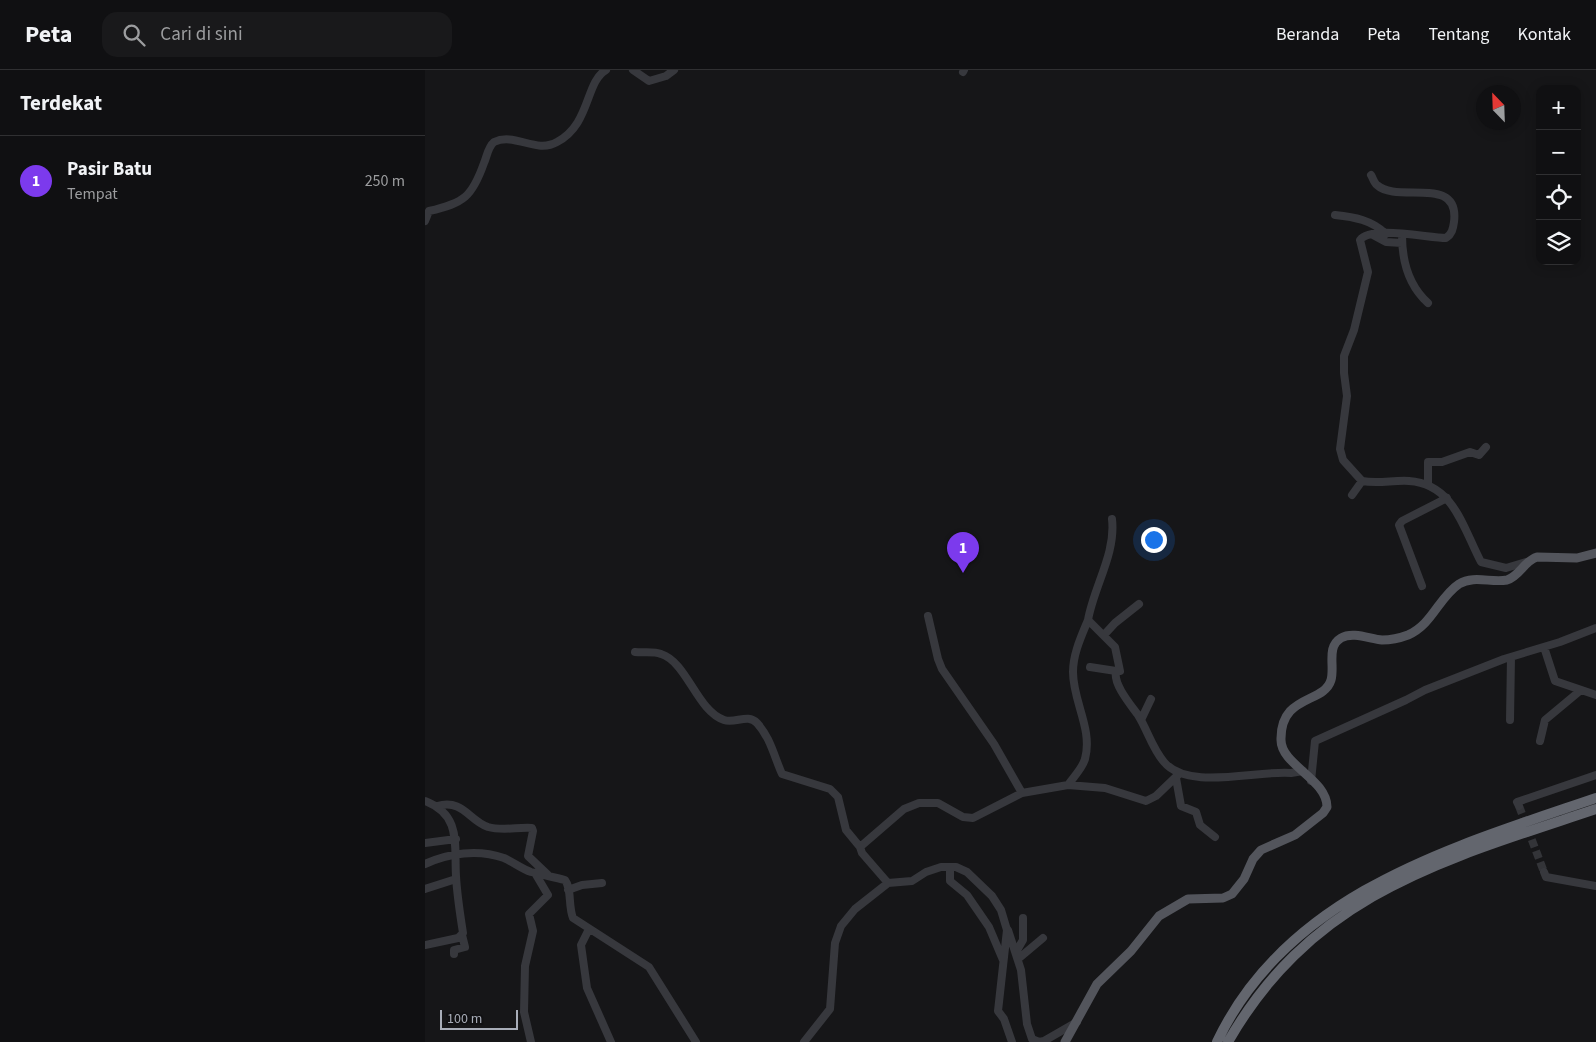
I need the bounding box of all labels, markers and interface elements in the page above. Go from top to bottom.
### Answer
search box [102,12,452,57]
text: Peta [25,17,72,52]
icon: search [120,21,148,49]
text: Cari di sini [160,21,243,48]
text: Beranda [1276,22,1339,47]
text: Peta [1367,22,1400,47]
text: Tentang [1428,22,1489,47]
text: Kontak [1517,22,1571,47]
north arrow [1476,85,1521,130]
map controls [1536,85,1581,265]
button: + [1536,85,1581,130]
text: Terdekat [20,88,102,118]
button: − [1536,130,1581,175]
text: Pasir Batu [67,156,152,183]
text: 1 [32,170,40,192]
text: 250 m [365,170,405,192]
button: locate [1536,175,1581,220]
text: Tempat [67,183,118,205]
button: layers [1536,220,1581,265]
your location [1141,527,1167,553]
pin: 1 [947,532,979,573]
scale bar [440,1007,517,1030]
text: 100 m [447,1009,482,1029]

